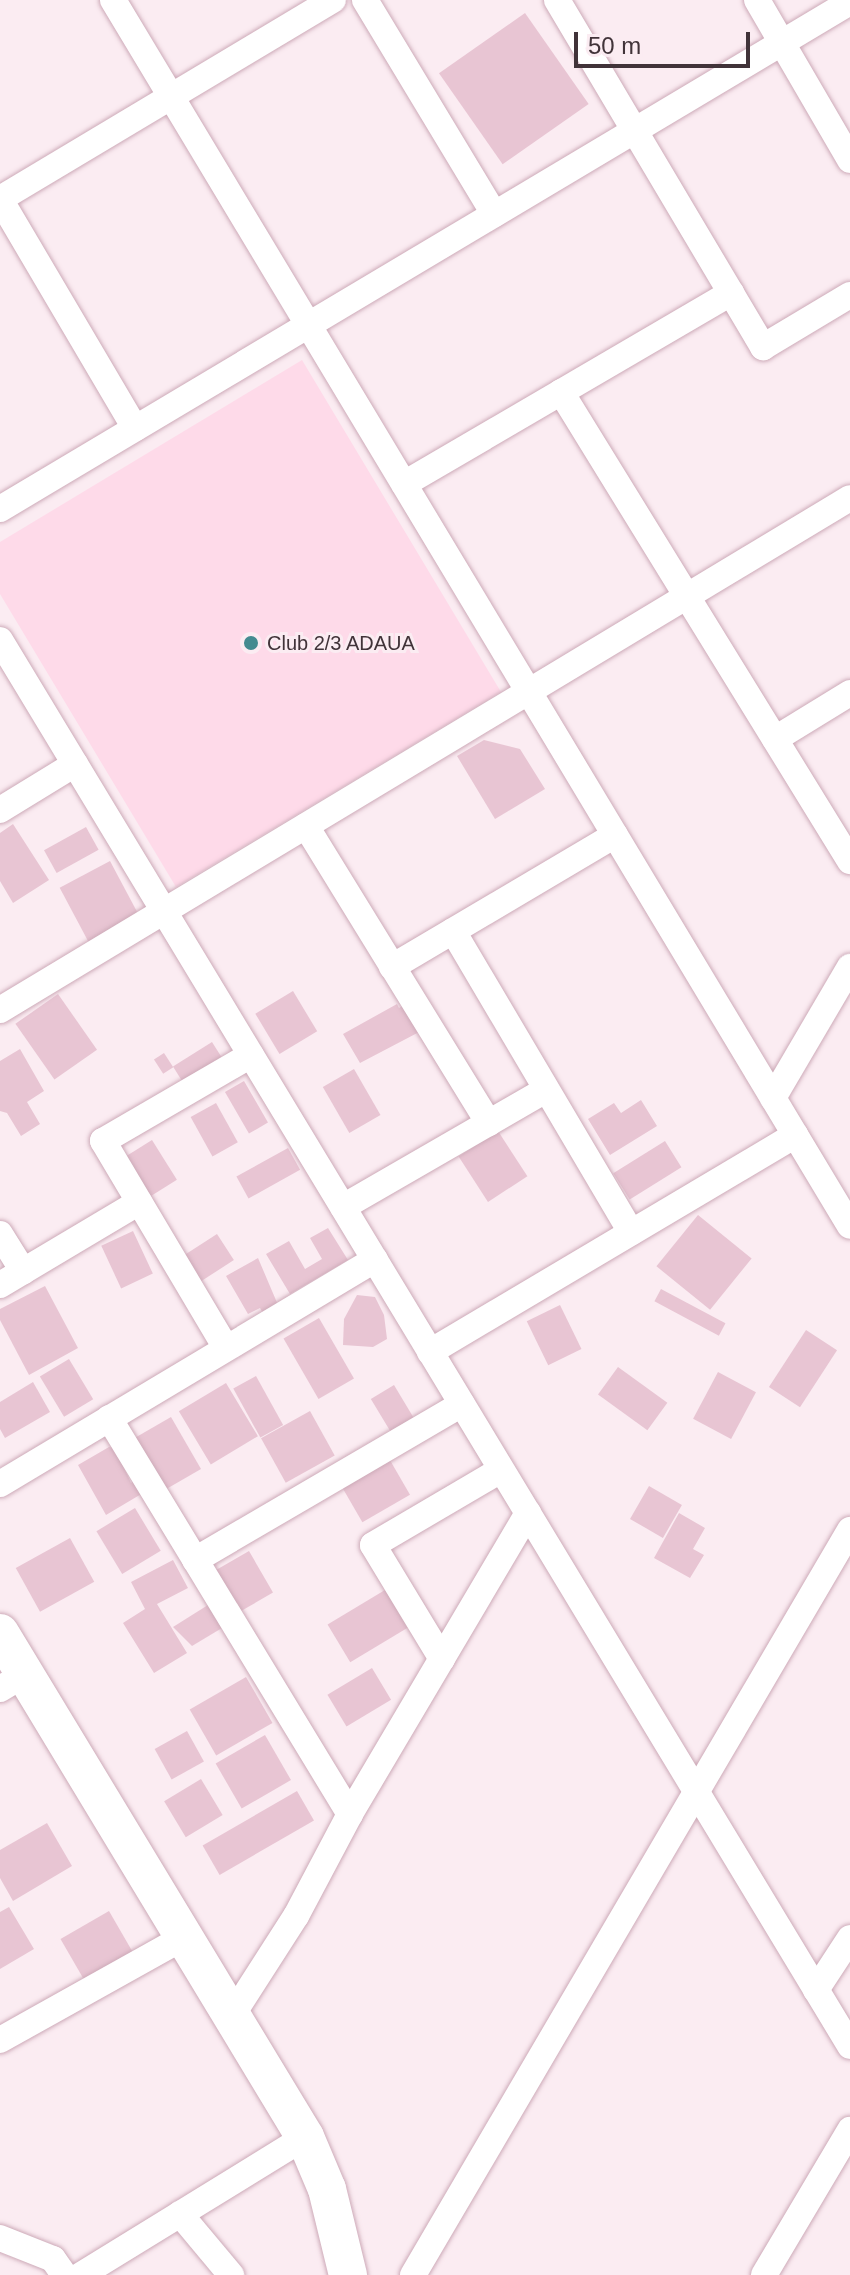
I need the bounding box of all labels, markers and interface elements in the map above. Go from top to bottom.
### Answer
scale bar [578,16,754,66]
text: 50 m [588,32,641,59]
place label: Club 2/3 ADAUA [267,631,416,655]
marker: Club 2/3 ADAUA [242,634,260,652]

